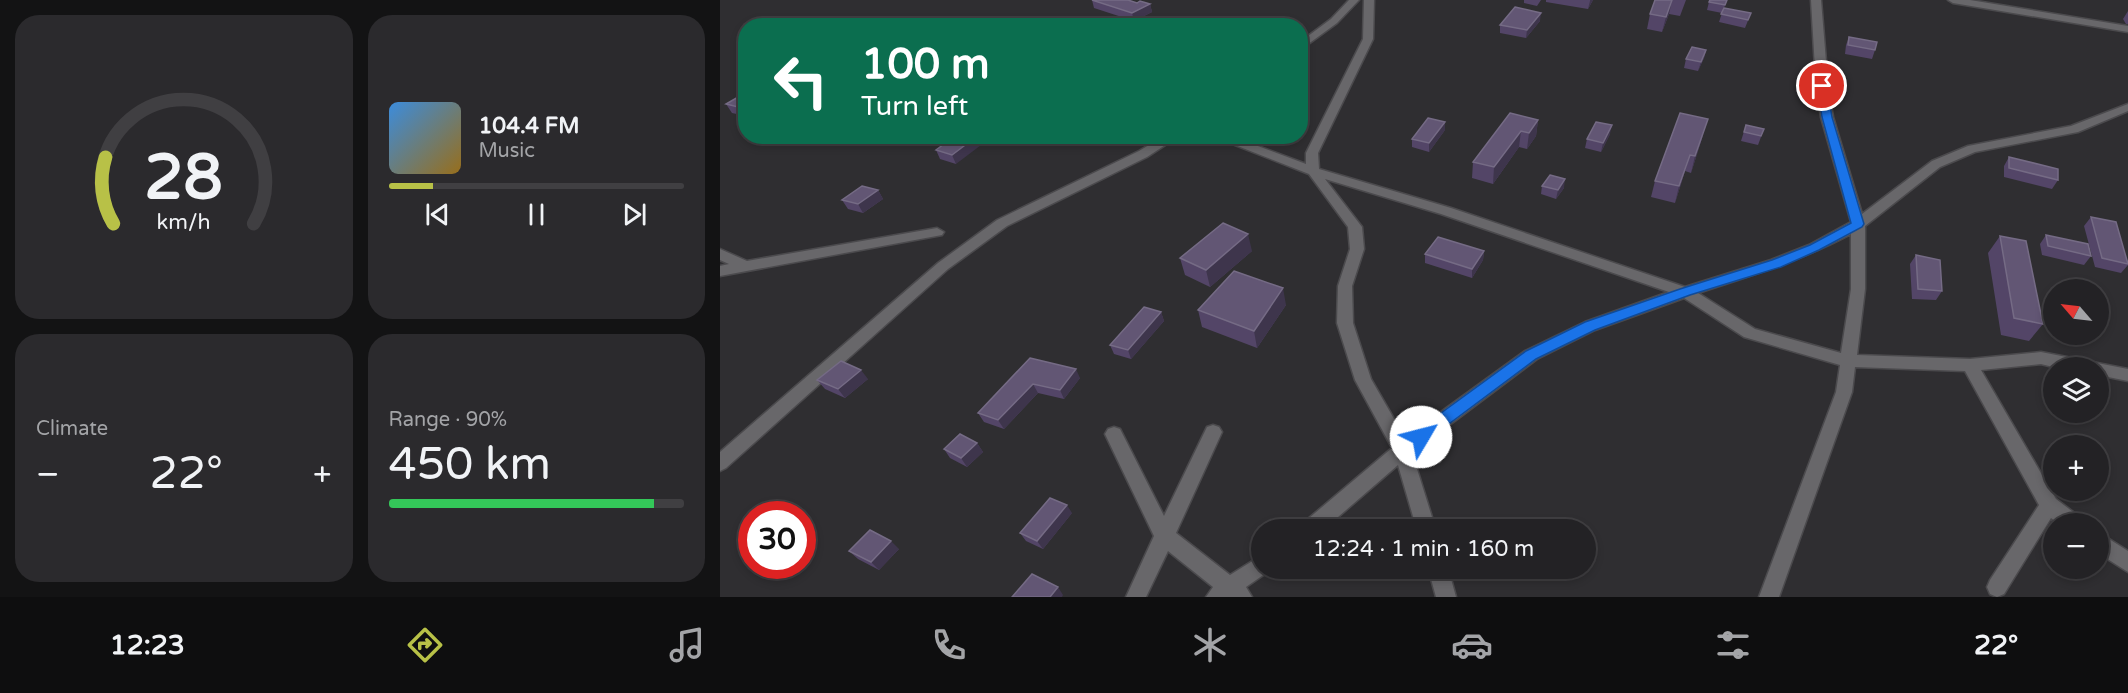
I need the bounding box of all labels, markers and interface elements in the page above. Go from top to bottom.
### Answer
text: 100 m [861,39,990,90]
icon: left [762,42,840,120]
pin [1796,60,1847,111]
icon: arrive [1805,69,1838,102]
text: Turn left [861,90,968,123]
text: 104.4 FM [479,113,579,139]
text: Music [479,139,535,163]
text: 28 [145,141,223,216]
icon: previous [421,198,454,231]
icon: pause [520,198,553,231]
icon: next [618,198,651,231]
text: km/h [157,209,211,235]
north arrow [2043,279,2109,345]
map controls [2043,279,2109,579]
button: layers [2043,357,2109,423]
position arrow [1389,405,1453,469]
text: Range · 90% [389,408,507,432]
text: Climate [36,417,108,441]
button: + [2043,435,2109,501]
text: 450 km [389,438,551,492]
text: 22° [149,447,223,501]
text: − [36,455,60,494]
text: + [313,455,331,494]
speed limit sign: 30 [738,501,816,579]
button: − [2043,513,2109,579]
text: 12:24 · 1 min · 160 m [1313,536,1534,562]
icon: directions [404,624,446,666]
icon: music [666,624,708,666]
icon: phone [928,624,970,666]
icon: climate [1189,624,1231,666]
icon: car [1451,624,1493,666]
icon: filters [1712,624,1754,666]
text: 12:23 [110,629,185,662]
text: 22° [1974,629,2018,662]

